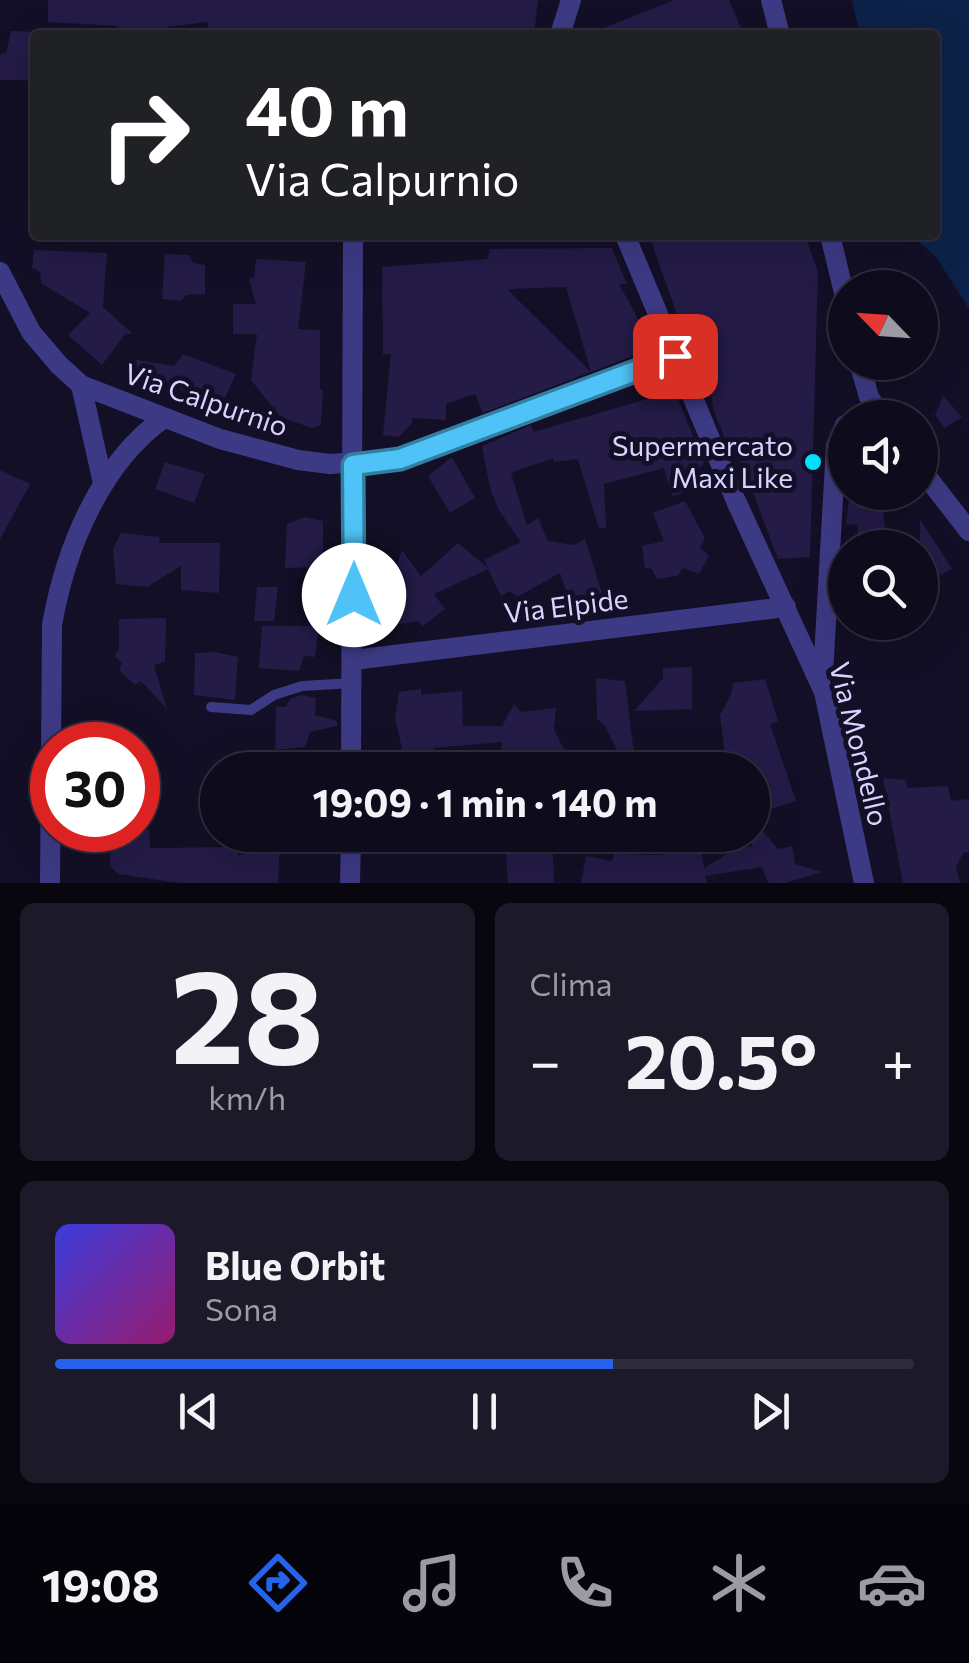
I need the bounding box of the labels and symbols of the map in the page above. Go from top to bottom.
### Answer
north arrow [828,270,938,380]
pin [633,314,718,399]
street label: Via Calpurnio [120,355,293,443]
place label: Supermercato Maxi Like [612,428,793,494]
marker: Supermercato Maxi Like [802,451,824,473]
position arrow [302,543,406,647]
street label: Via Elpide [502,581,630,629]
street label: Via Mondello [823,658,897,829]
speed limit sign: 30 [30,722,160,852]

